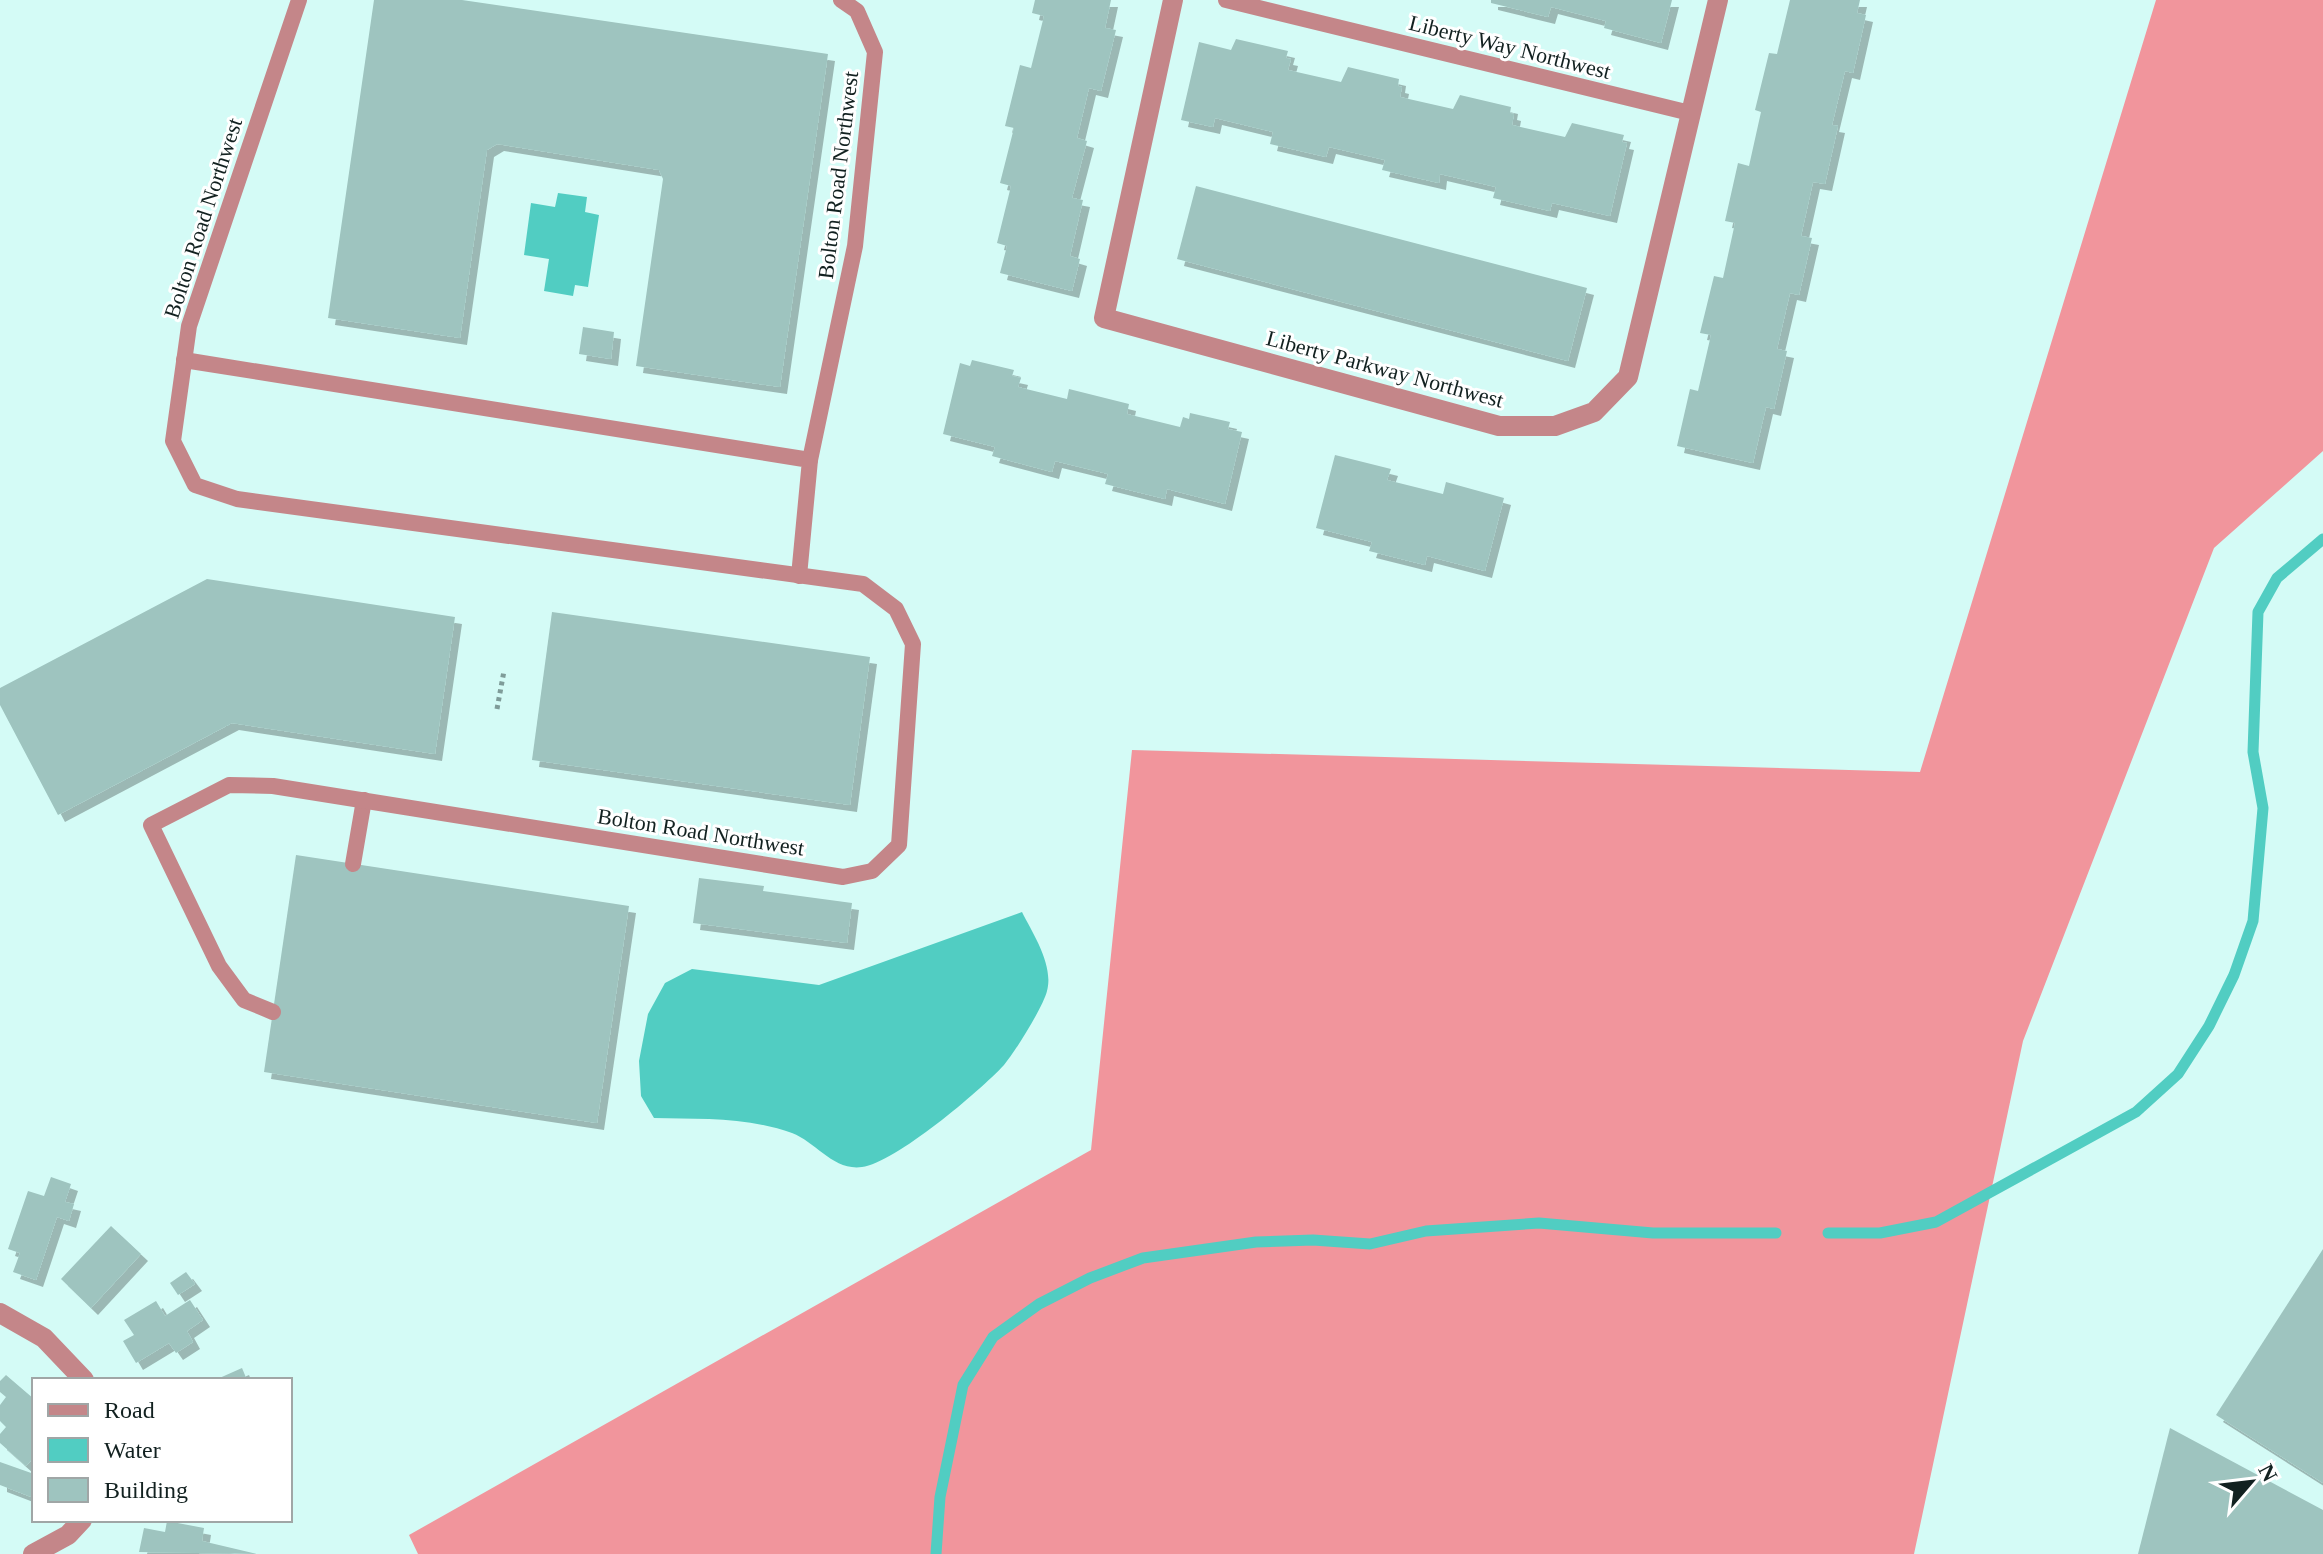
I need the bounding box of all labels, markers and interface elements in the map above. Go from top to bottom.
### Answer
street label: Liberty Way Northwest [1407,10,1613,84]
street label: Bolton Road Northwest [813,70,863,280]
street label: Bolton Road Northwest [159,115,247,321]
street label: Liberty Parkway Northwest [1264,325,1506,413]
street label: Bolton Road Northwest [596,803,806,861]
legend [32,1378,292,1522]
text: Road [104,1397,155,1423]
text: Water [104,1437,161,1463]
north arrow [2211,1442,2291,1522]
text: N [2253,1460,2283,1486]
text: Building [104,1477,188,1503]

